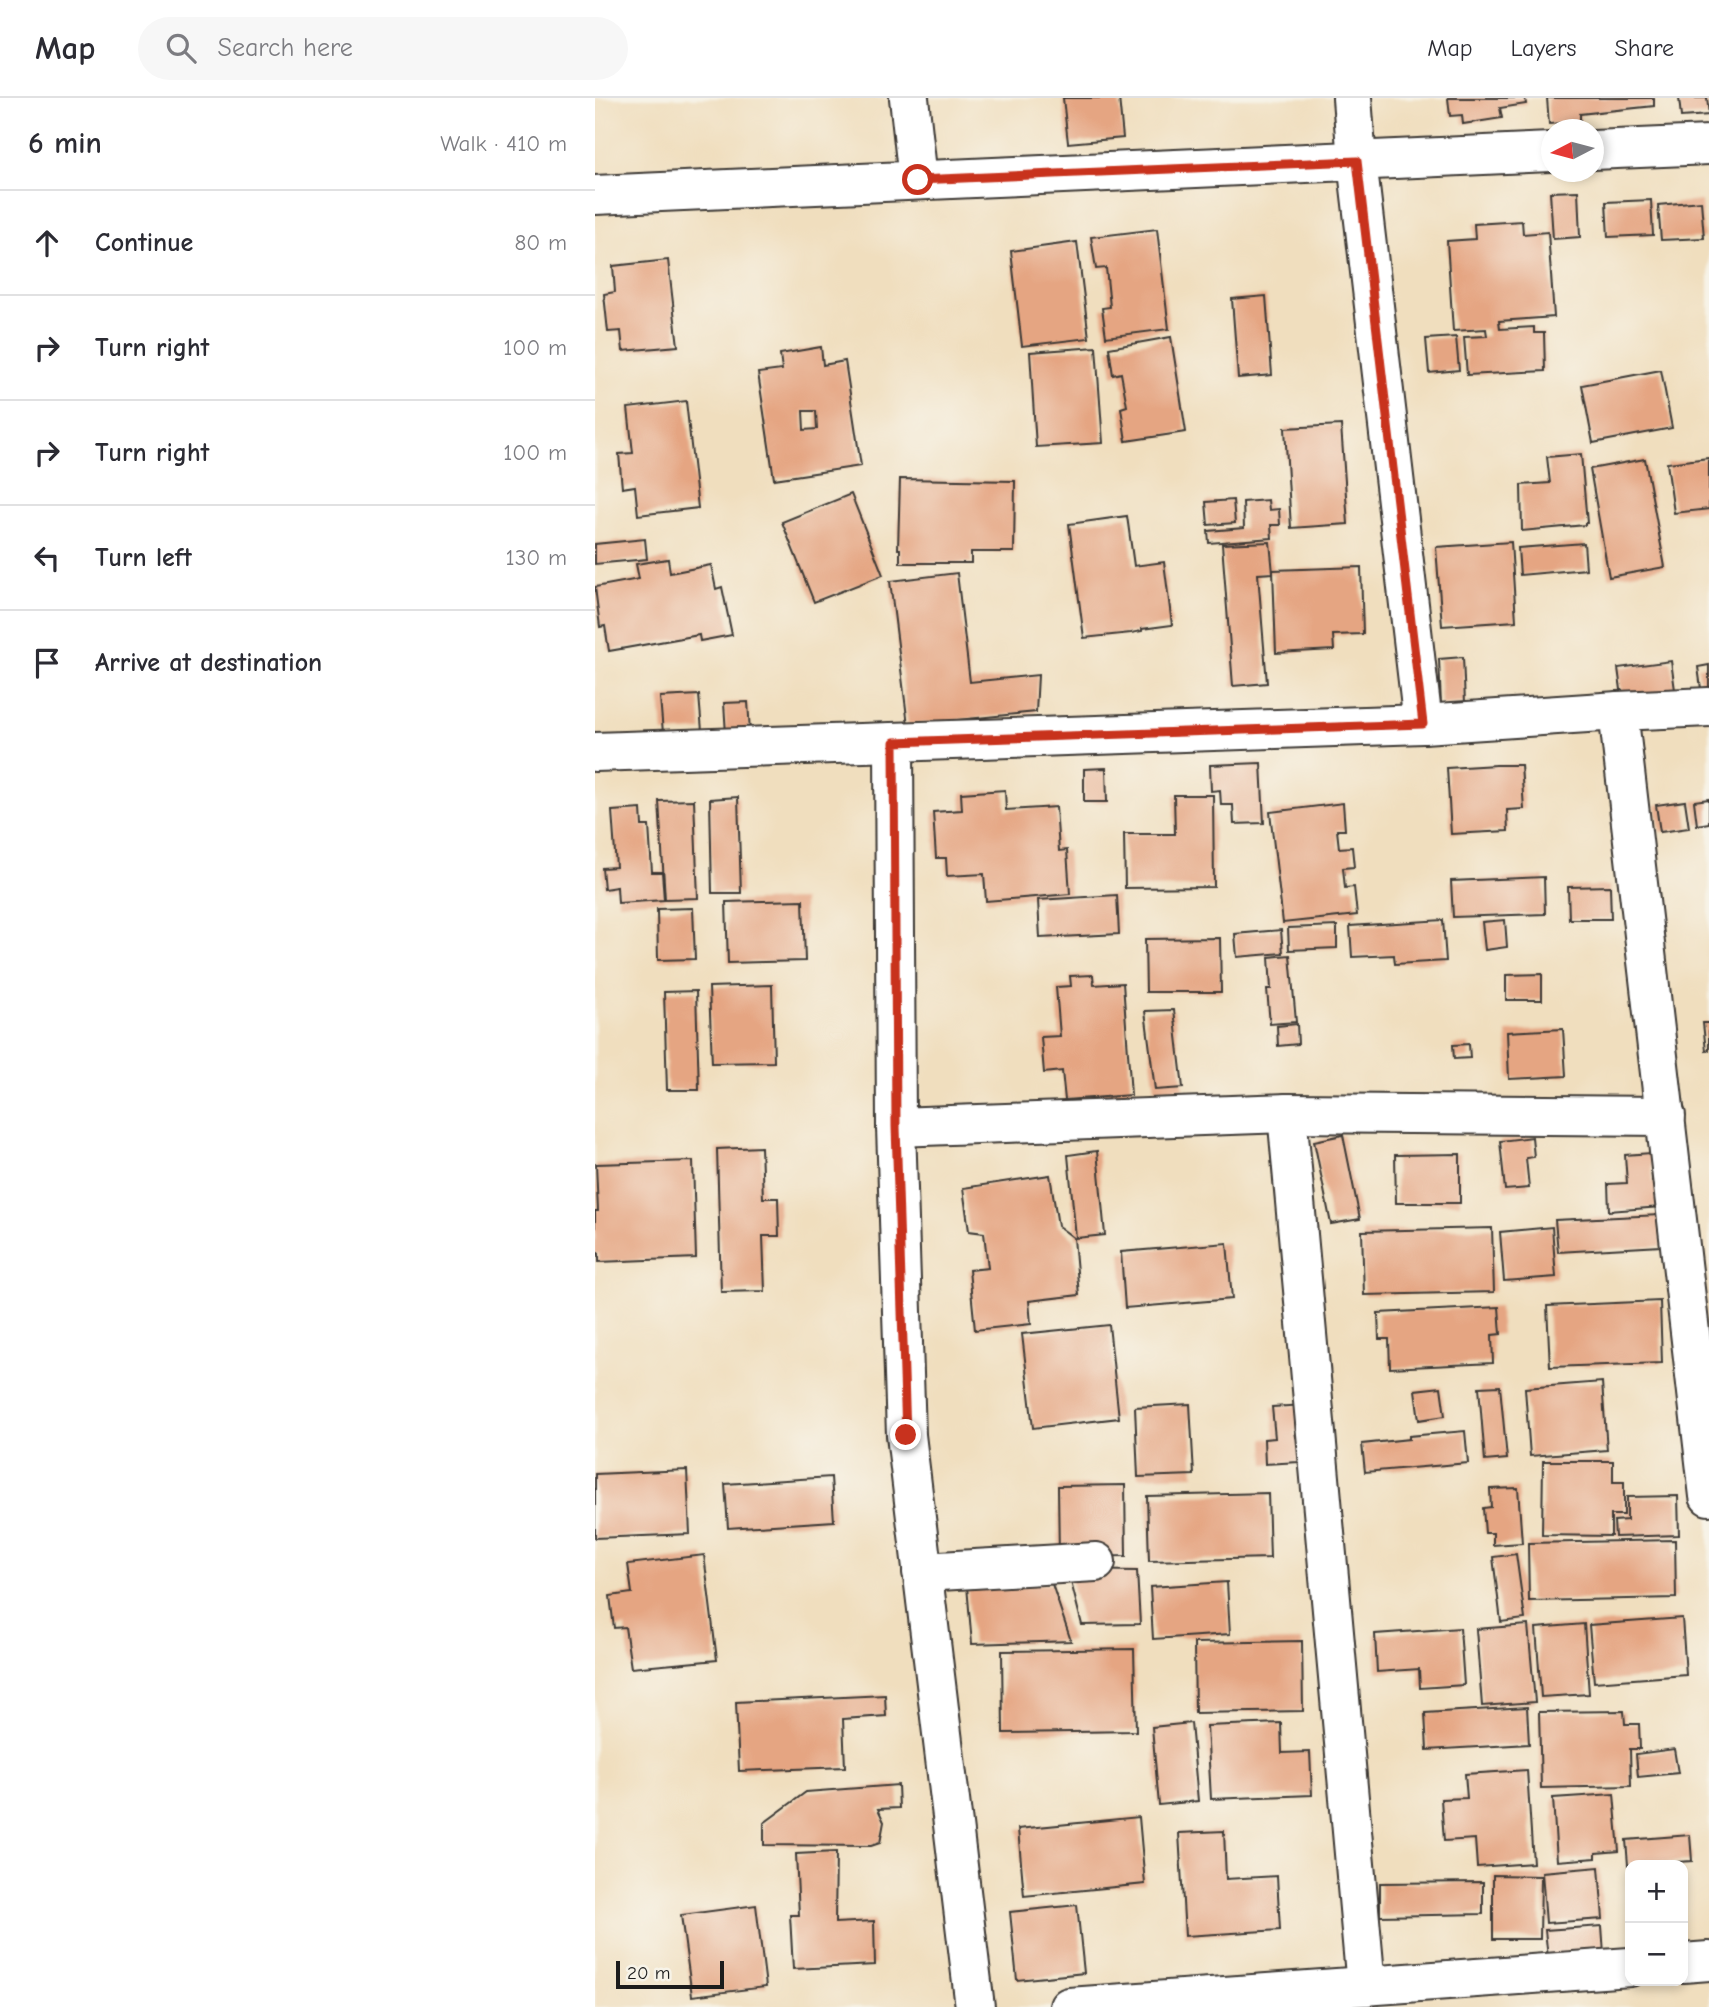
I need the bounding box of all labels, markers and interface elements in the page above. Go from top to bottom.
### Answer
search box [138,17,628,80]
text: Map [35,29,96,67]
icon: search [162,29,200,67]
text: Search here [218,33,353,63]
text: Map [1427,34,1473,62]
text: Layers [1511,34,1576,62]
text: Share [1614,34,1674,62]
north arrow [1541,119,1604,182]
text: 6 min [28,126,102,161]
text: Walk · 410 m [440,130,567,157]
route start [902,164,933,195]
icon: ahead [28,224,66,262]
text: Continue [95,228,193,258]
text: 80 m [514,229,567,256]
icon: right [28,329,66,367]
text: Turn right [95,333,209,363]
text: 100 m [503,334,567,361]
icon: right [28,434,66,472]
text: Turn right [95,438,209,468]
text: 100 m [503,439,567,466]
icon: left [28,539,66,577]
text: Turn left [95,543,192,573]
text: 130 m [506,544,567,571]
icon: arrive [28,644,66,682]
text: Arrive at destination [95,648,322,678]
route end [890,1419,921,1450]
map controls [1625,1860,1688,1986]
button: + [1625,1860,1688,1923]
button: − [1625,1923,1688,1986]
scale bar [616,1958,725,1990]
text: 20 m [627,1962,671,1984]

